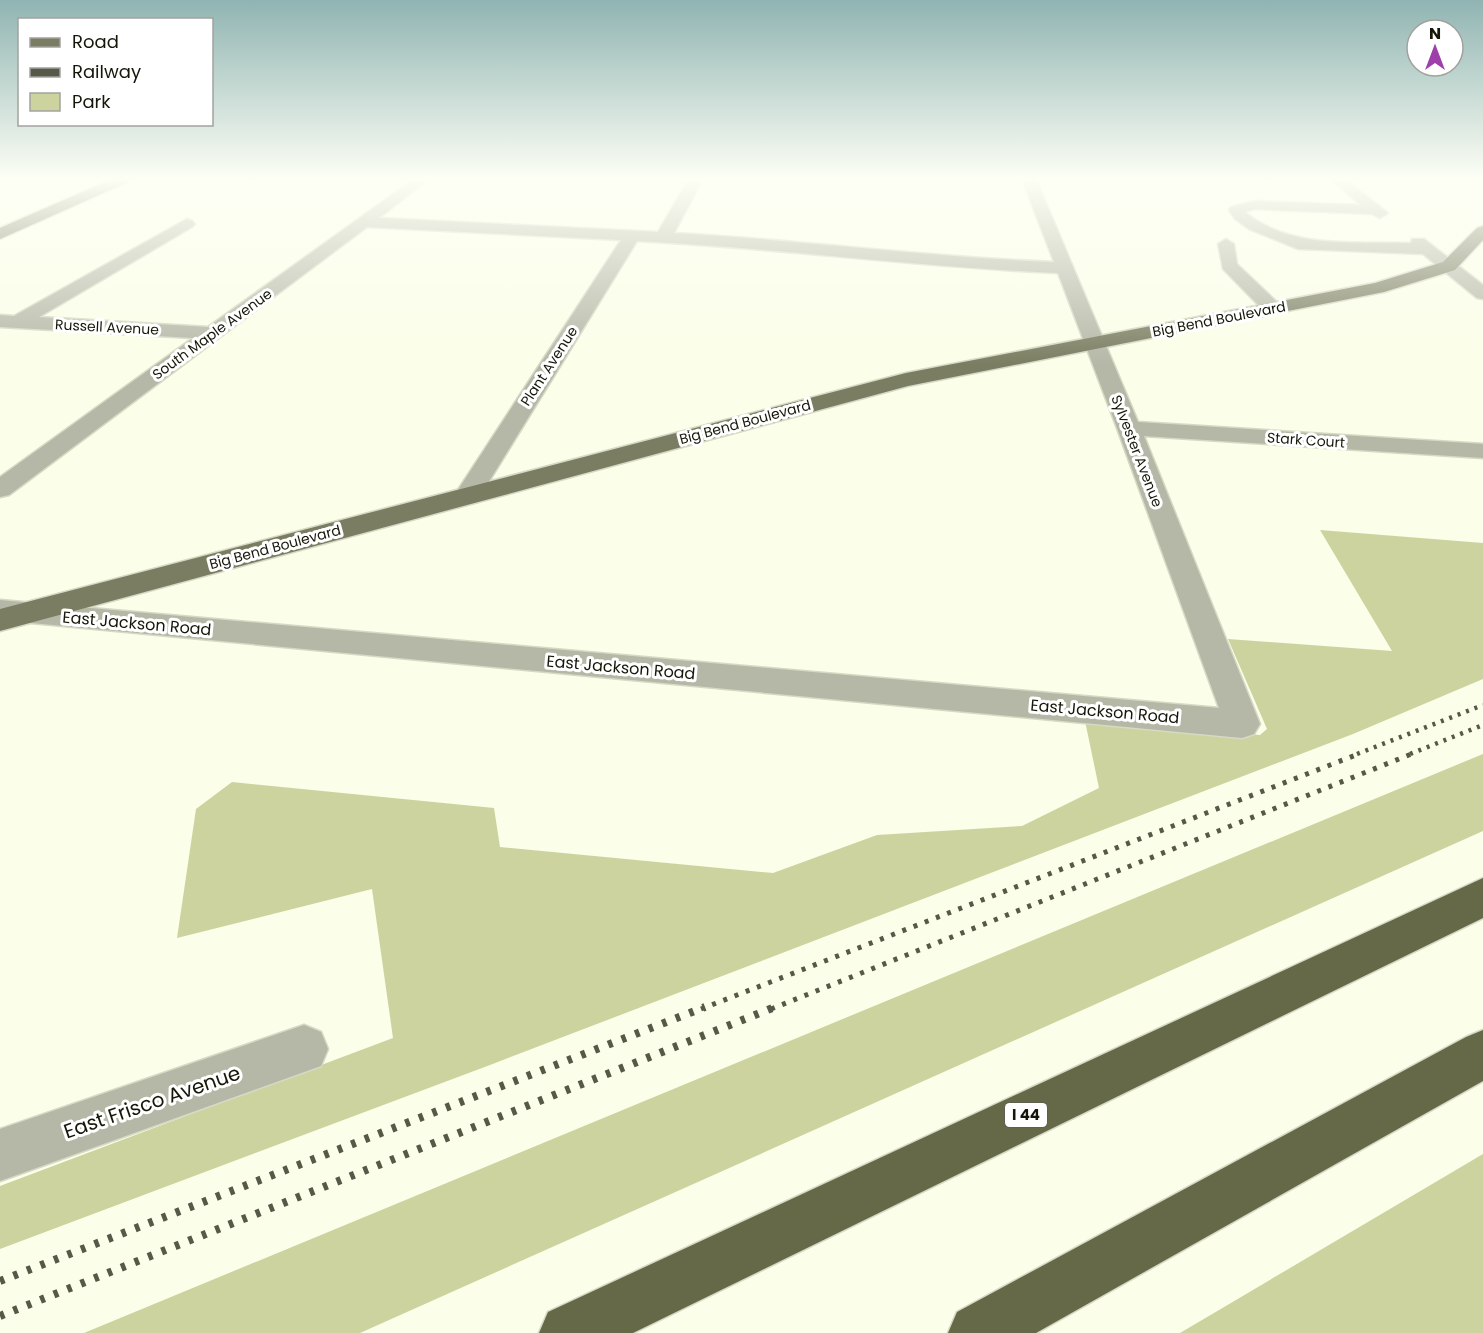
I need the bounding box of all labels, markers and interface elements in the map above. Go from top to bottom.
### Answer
legend [18,18,213,126]
north arrow [1405,18,1465,78]
text: N [1429,22,1441,45]
text: Road [72,29,119,54]
text: Railway [72,59,141,84]
text: Park [72,89,111,114]
street label: South Maple Avenue [148,284,276,384]
street label: Big Bend Boulevard [1151,296,1287,342]
street label: Russell Avenue [55,314,160,340]
street label: Plant Avenue [516,322,582,410]
street label: Sylvester Avenue [1106,392,1168,510]
street label: Big Bend Boulevard [677,395,813,449]
street label: Stark Court [1266,427,1346,453]
street label: Big Bend Boulevard [207,520,343,574]
street label: East Jackson Road [62,606,212,641]
street label: East Jackson Road [546,650,696,685]
street label: East Jackson Road [1030,694,1180,729]
street label: East Frisco Avenue [60,1059,244,1145]
road number: I 44 [1005,1103,1047,1127]

